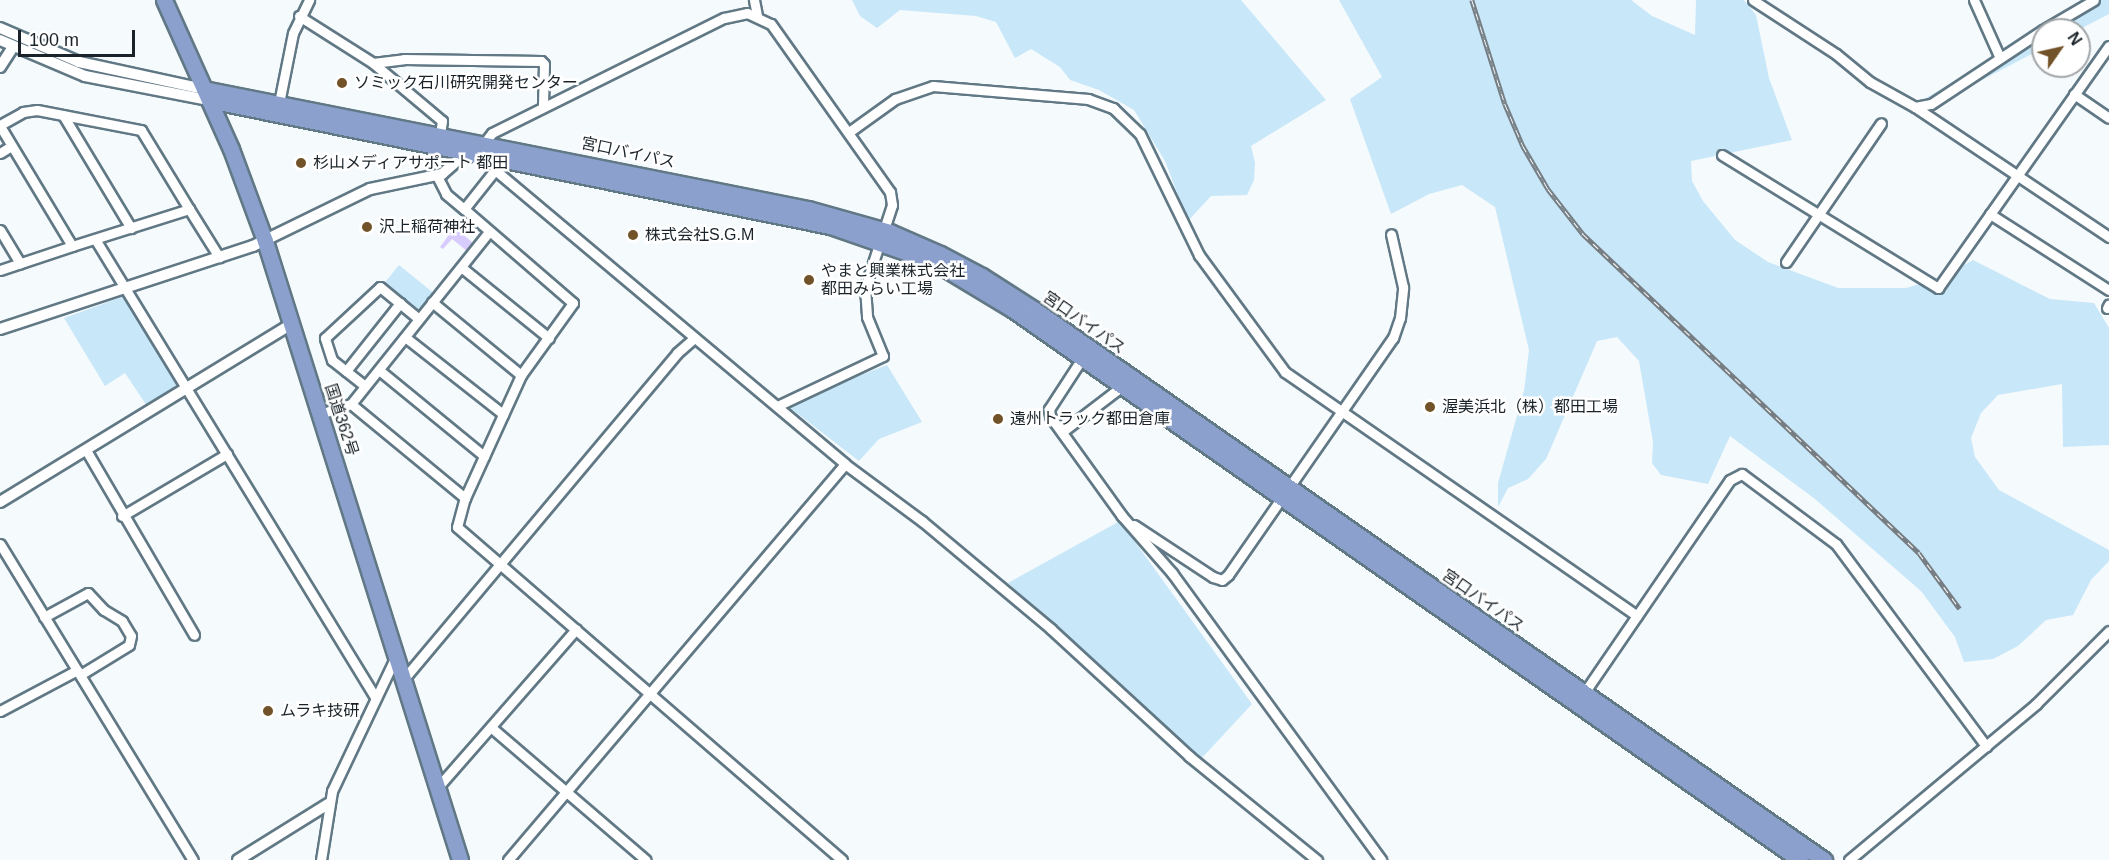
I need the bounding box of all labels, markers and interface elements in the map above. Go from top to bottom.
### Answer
scale bar [21,18,138,56]
north arrow [2031,18,2091,78]
text: N [2064,29,2085,48]
text: 100 m [29,30,79,50]
place label: ソミック石川研究開発センター [354,73,578,93]
marker: ソミック石川研究開発センター [335,76,349,90]
street label: 宮口バイパス [579,134,677,172]
place label: 杉山メディアサポート 都田 [313,153,509,173]
marker: 杉山メディアサポート 都田 [294,156,308,170]
place label: 沢上稲荷神社 [379,217,475,237]
marker: 沢上稲荷神社 [360,220,374,234]
place label: 株式会社S.G.M [645,225,754,245]
marker: 株式会社S.G.M [626,228,640,242]
place label: やまと興業株式会社 都田みらい工場 [821,261,965,299]
marker: やまと興業株式会社 都田みらい工場 [802,273,816,287]
street label: 宮口バイパス [1039,288,1129,358]
street label: 国道362号 [320,382,362,458]
place label: 渥美浜北（株）都田工場 [1442,397,1618,417]
marker: 渥美浜北（株）都田工場 [1423,400,1437,414]
place label: 遠州トラック都田倉庫 [1010,409,1170,429]
marker: 遠州トラック都田倉庫 [991,412,1005,426]
street label: 宮口バイパス [1438,566,1528,636]
place label: ムラキ技研 [280,701,360,721]
marker: ムラキ技研 [261,704,275,718]

